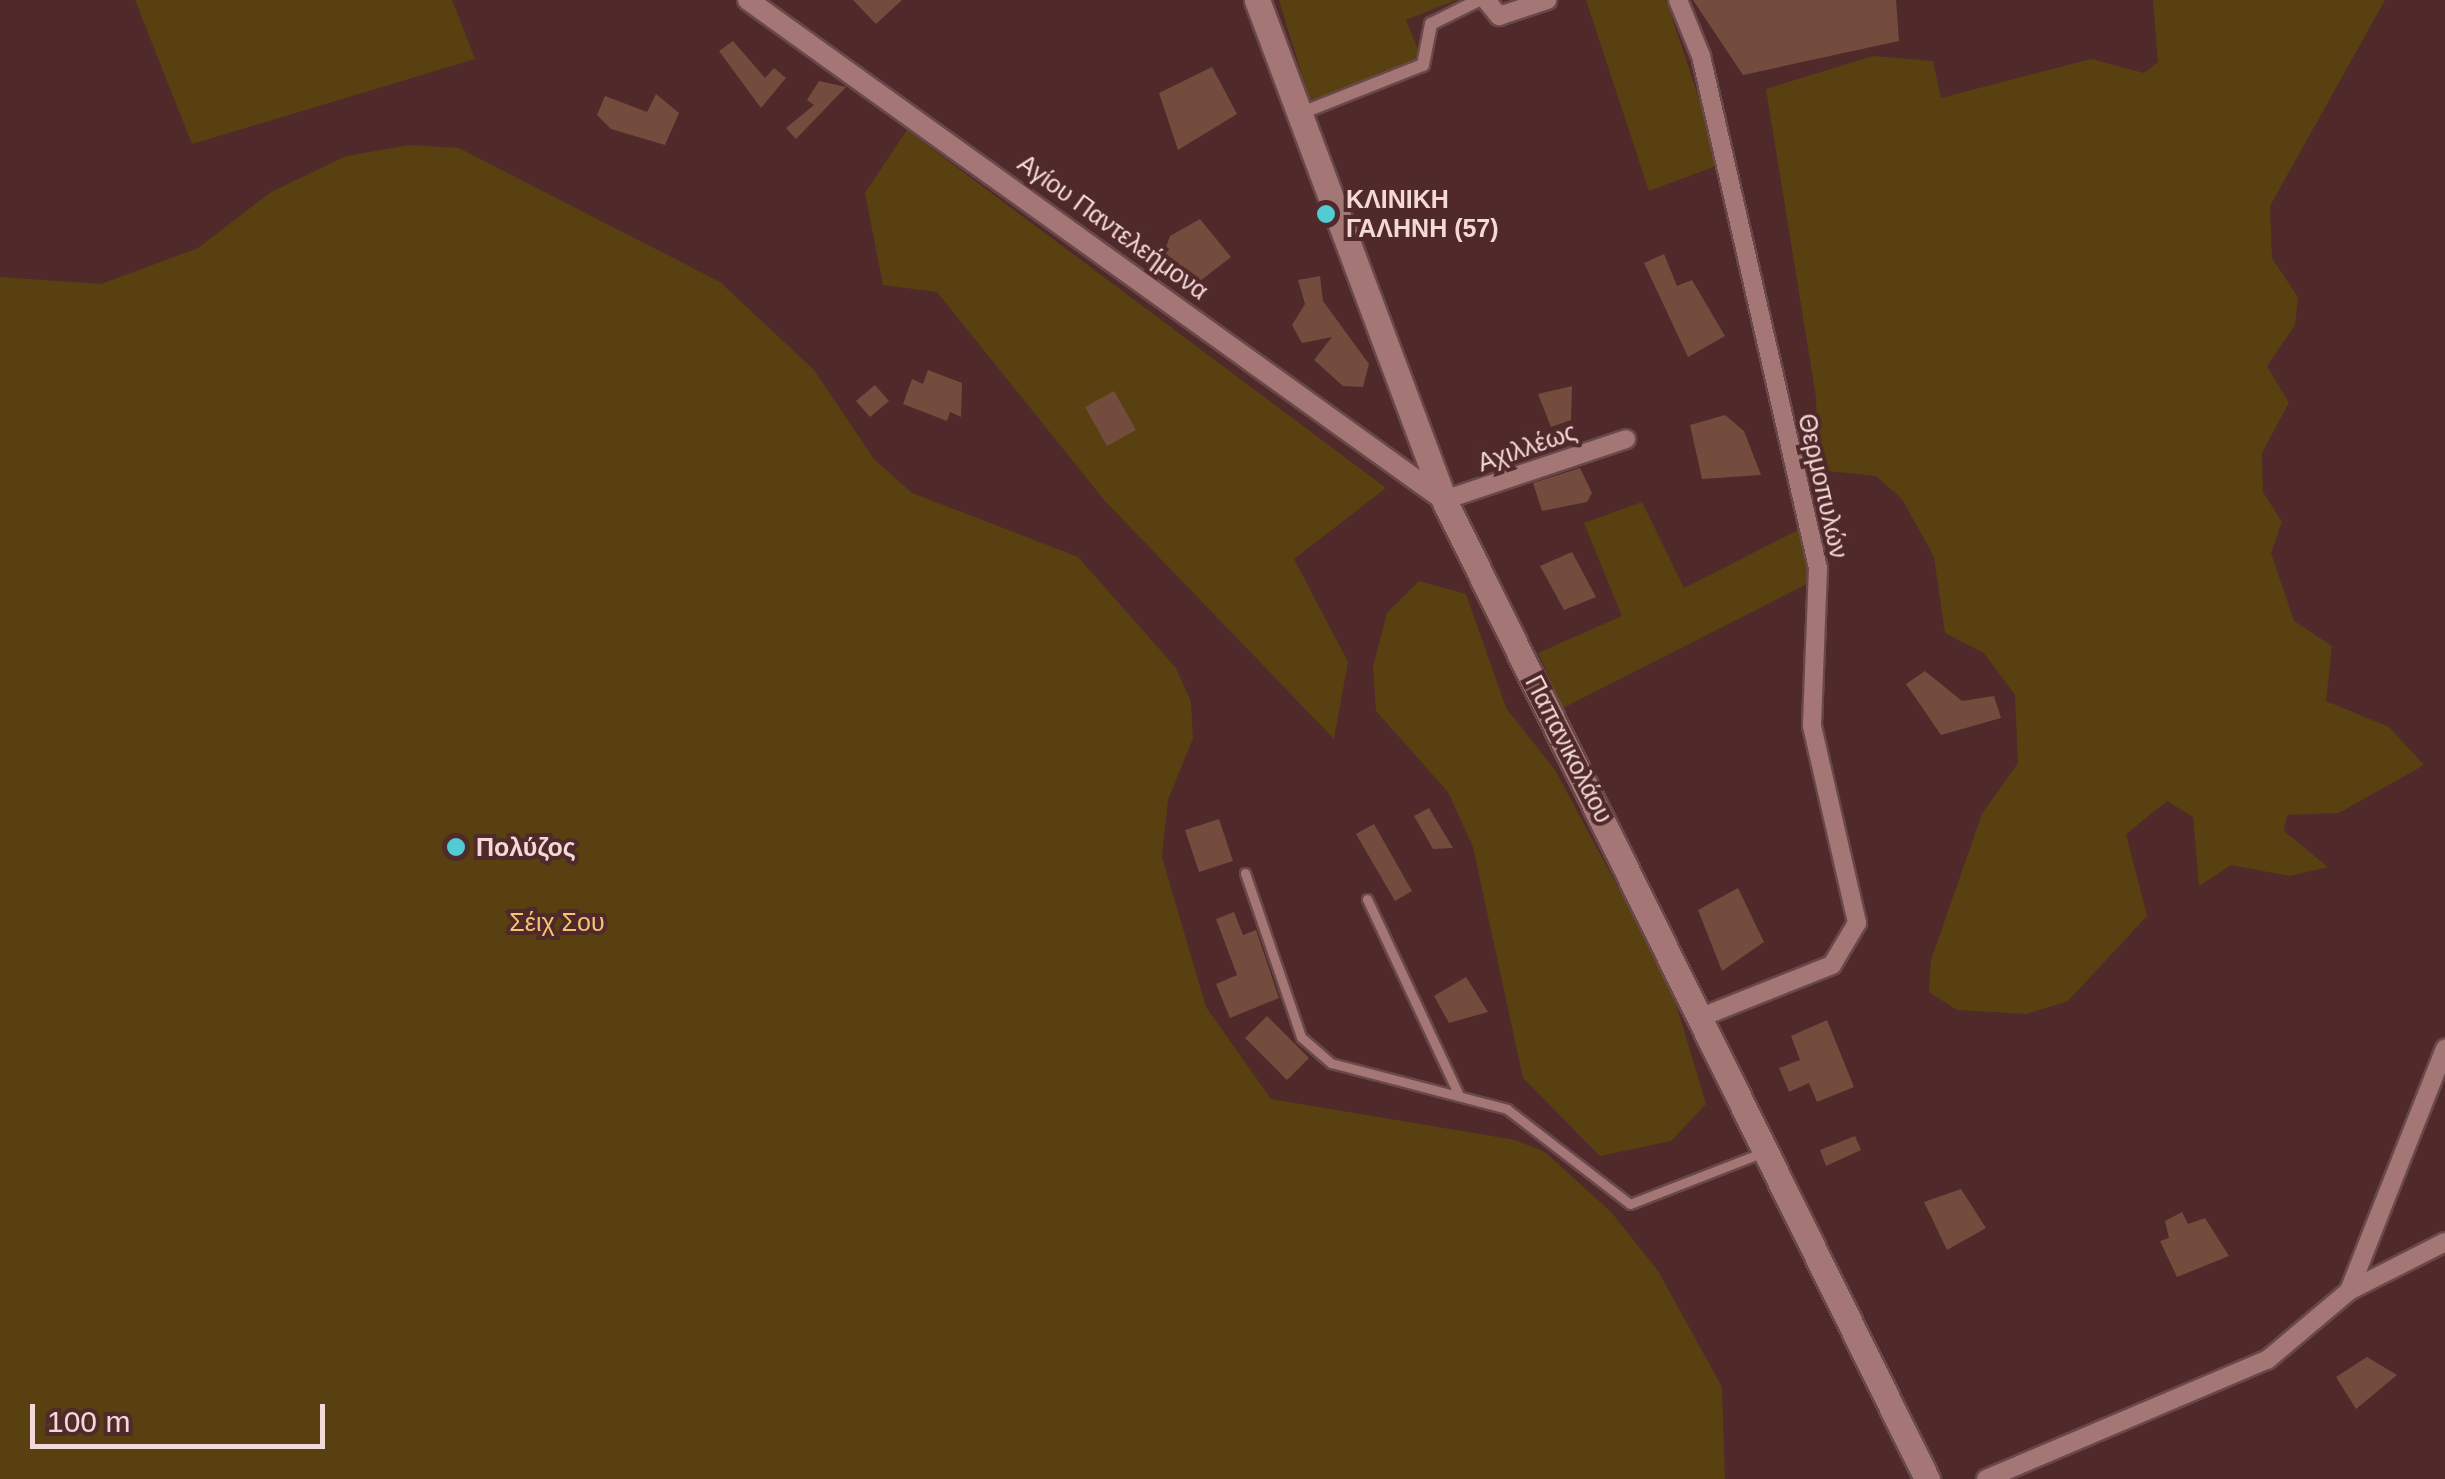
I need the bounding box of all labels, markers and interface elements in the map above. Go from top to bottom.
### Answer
street label: Αγίου Παντελεήμονα [1012,148,1214,306]
place label: ΚΛΙΝΙΚΗ ΓΑΛΗΝΗ (57) [1346,185,1499,244]
marker: ΚΛΙΝΙΚΗ ΓΑΛΗΝΗ (57) [1315,203,1337,225]
street label: Θερμοπυλών [1792,411,1854,561]
street label: Αχιλλέως [1474,416,1580,478]
street label: Παπανικολάου [1519,670,1619,828]
place label: Πολύζος [476,832,576,862]
marker: Πολύζος [445,836,467,858]
park label: Σέιχ Σου [509,907,605,937]
scale bar [35,1384,330,1446]
text: 100 m [47,1405,130,1438]

